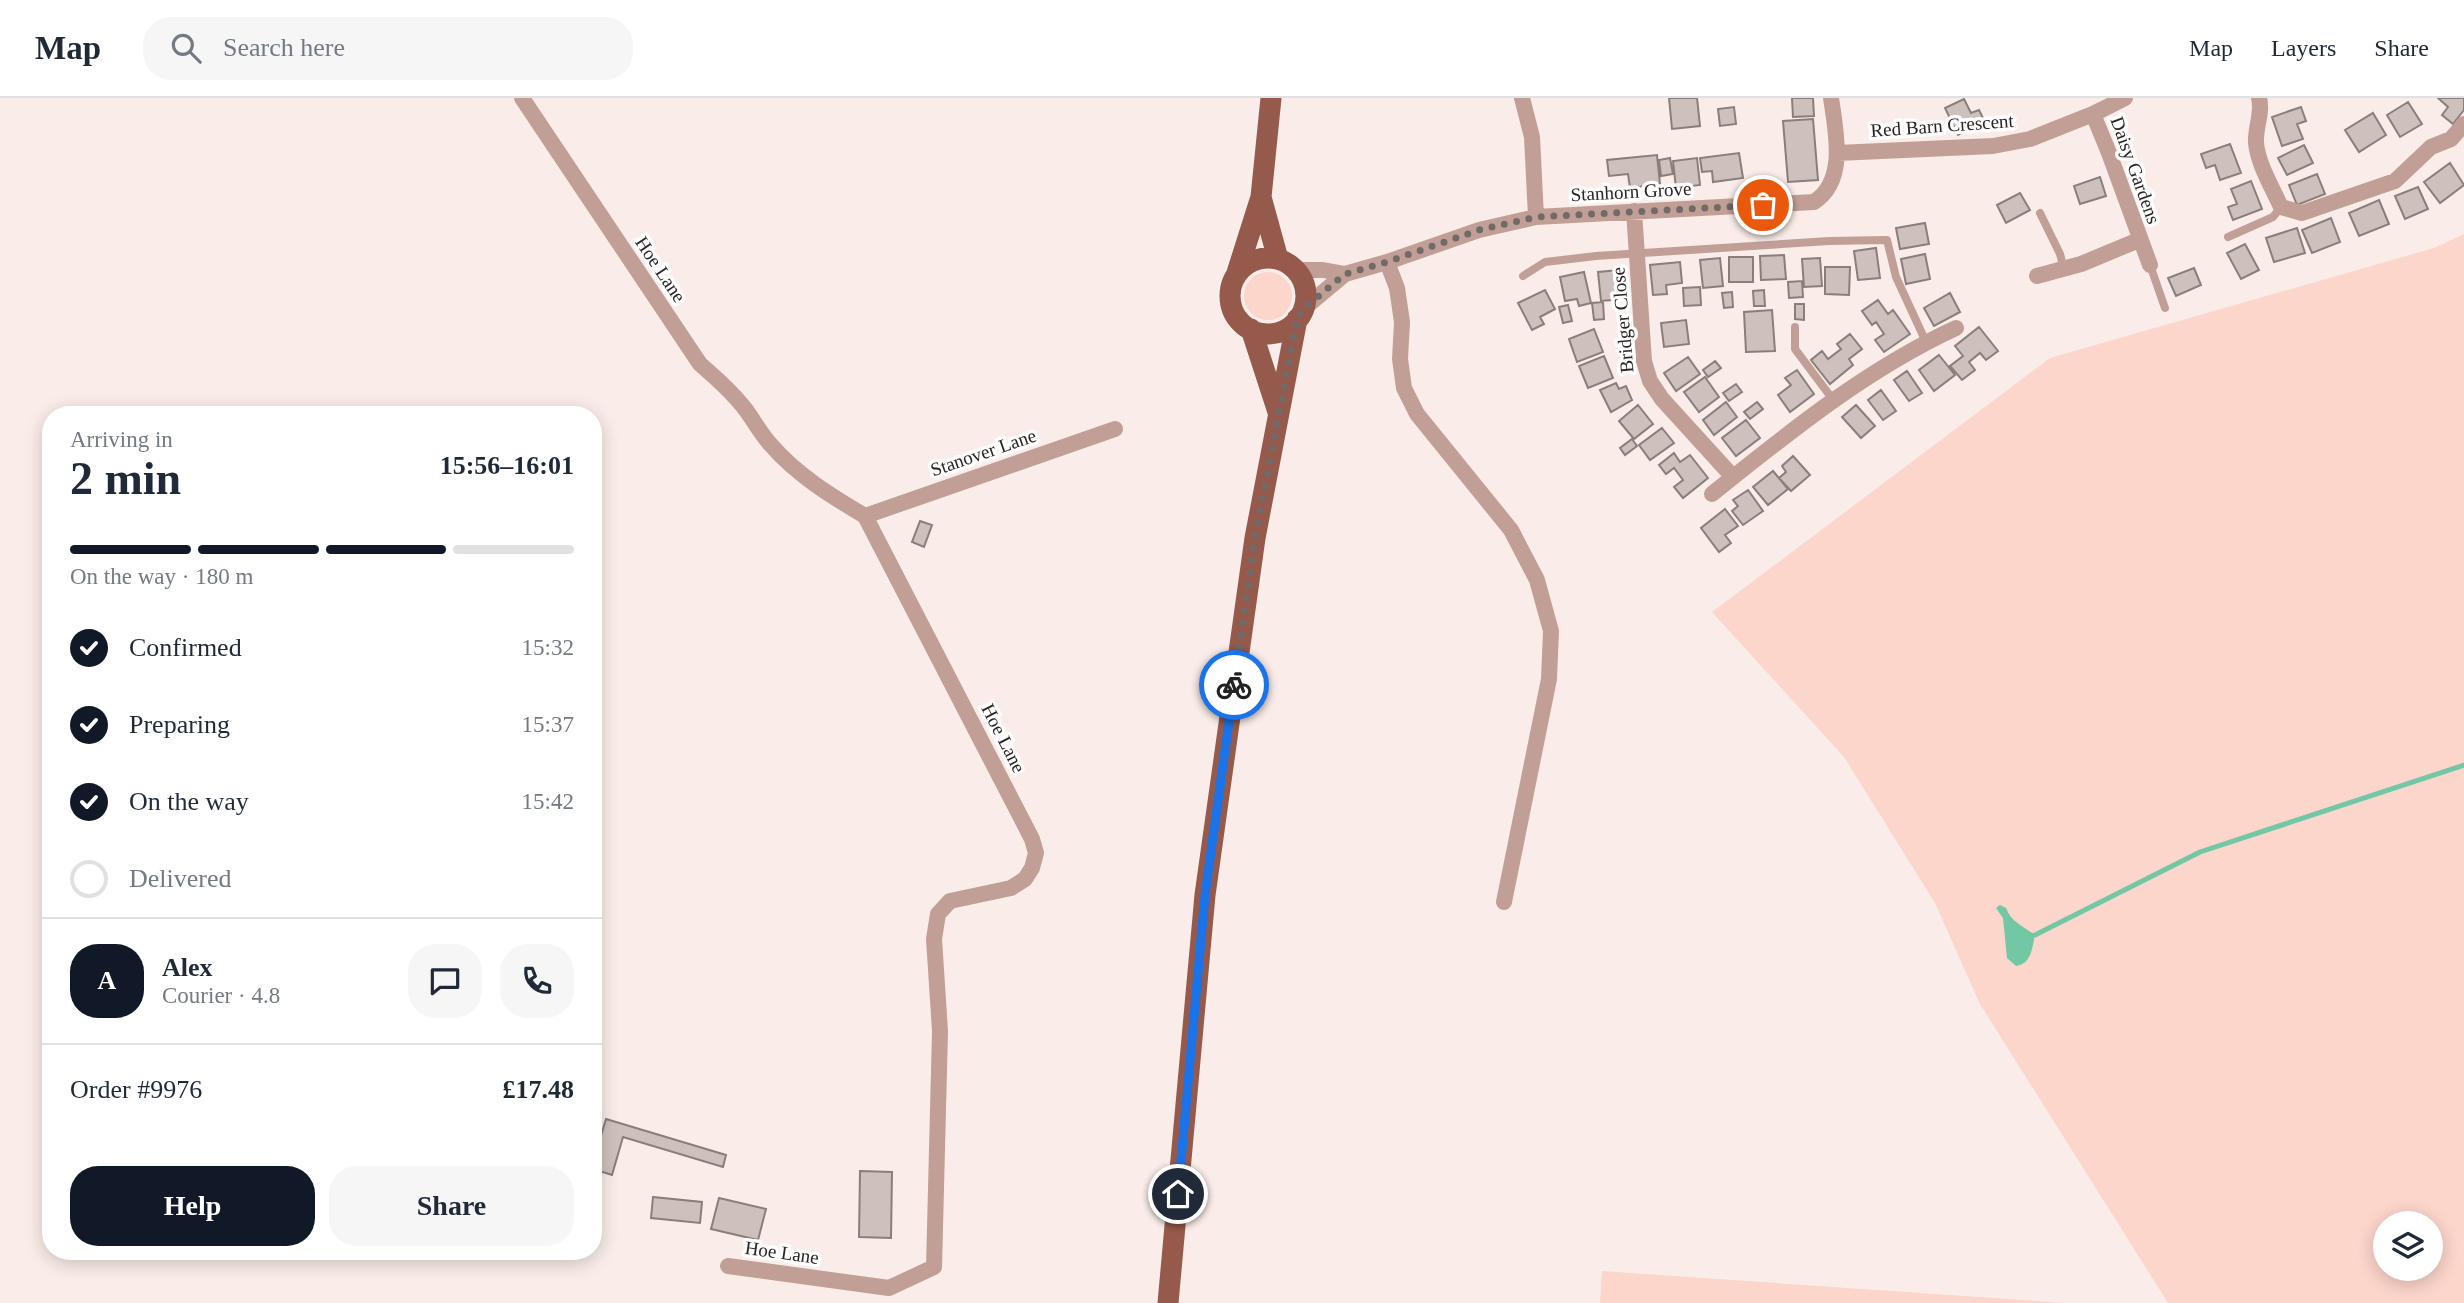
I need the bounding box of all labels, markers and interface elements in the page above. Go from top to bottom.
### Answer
search box [143,17,633,80]
icon: search [167,29,205,67]
text: Map [35,30,101,66]
text: Search here [223,33,345,62]
text: Map [2189,35,2233,61]
text: Layers [2271,35,2336,61]
text: Share [2374,35,2429,61]
street label: Red Barn Crescent [1870,110,2015,141]
street label: Daisy Gardens [2106,114,2165,227]
pin [1733,175,1793,235]
street label: Stanhorn Grove [1570,178,1692,205]
icon: bag [1744,186,1782,224]
street label: Hoe Lane [631,233,690,306]
street label: Bridger Close [1607,266,1638,374]
street label: Stanover Lane [928,425,1039,480]
text: Arriving in [70,427,173,452]
text: 15:56–16:01 [440,451,574,480]
text: 2 min [70,453,181,504]
text: On the way · 180 m [70,564,253,589]
icon: check [70,629,108,667]
text: Confirmed [129,633,242,662]
text: 15:32 [522,635,574,660]
courier [1199,650,1269,720]
icon: bike [1215,666,1253,704]
street label: Hoe Lane [977,700,1030,776]
icon: check [70,706,108,744]
text: Preparing [129,710,230,739]
text: 15:37 [522,712,574,737]
icon: check [70,783,108,821]
text: On the way [129,787,249,816]
text: 15:42 [522,789,574,814]
text: Delivered [129,864,232,893]
button: chat [408,944,482,1018]
button: phone [500,944,574,1018]
text: Alex [162,953,213,982]
text: A [98,966,116,995]
text: Courier · 4.8 [162,983,280,1008]
text: Order #9976 [70,1075,202,1104]
text: £17.48 [503,1075,574,1104]
pin [1148,1164,1208,1224]
button: Help [70,1166,315,1246]
button: Share [329,1166,574,1246]
icon: home [1159,1175,1197,1213]
map controls [2373,1211,2443,1281]
button: layers [2373,1211,2443,1281]
street label: Hoe Lane [744,1237,820,1268]

